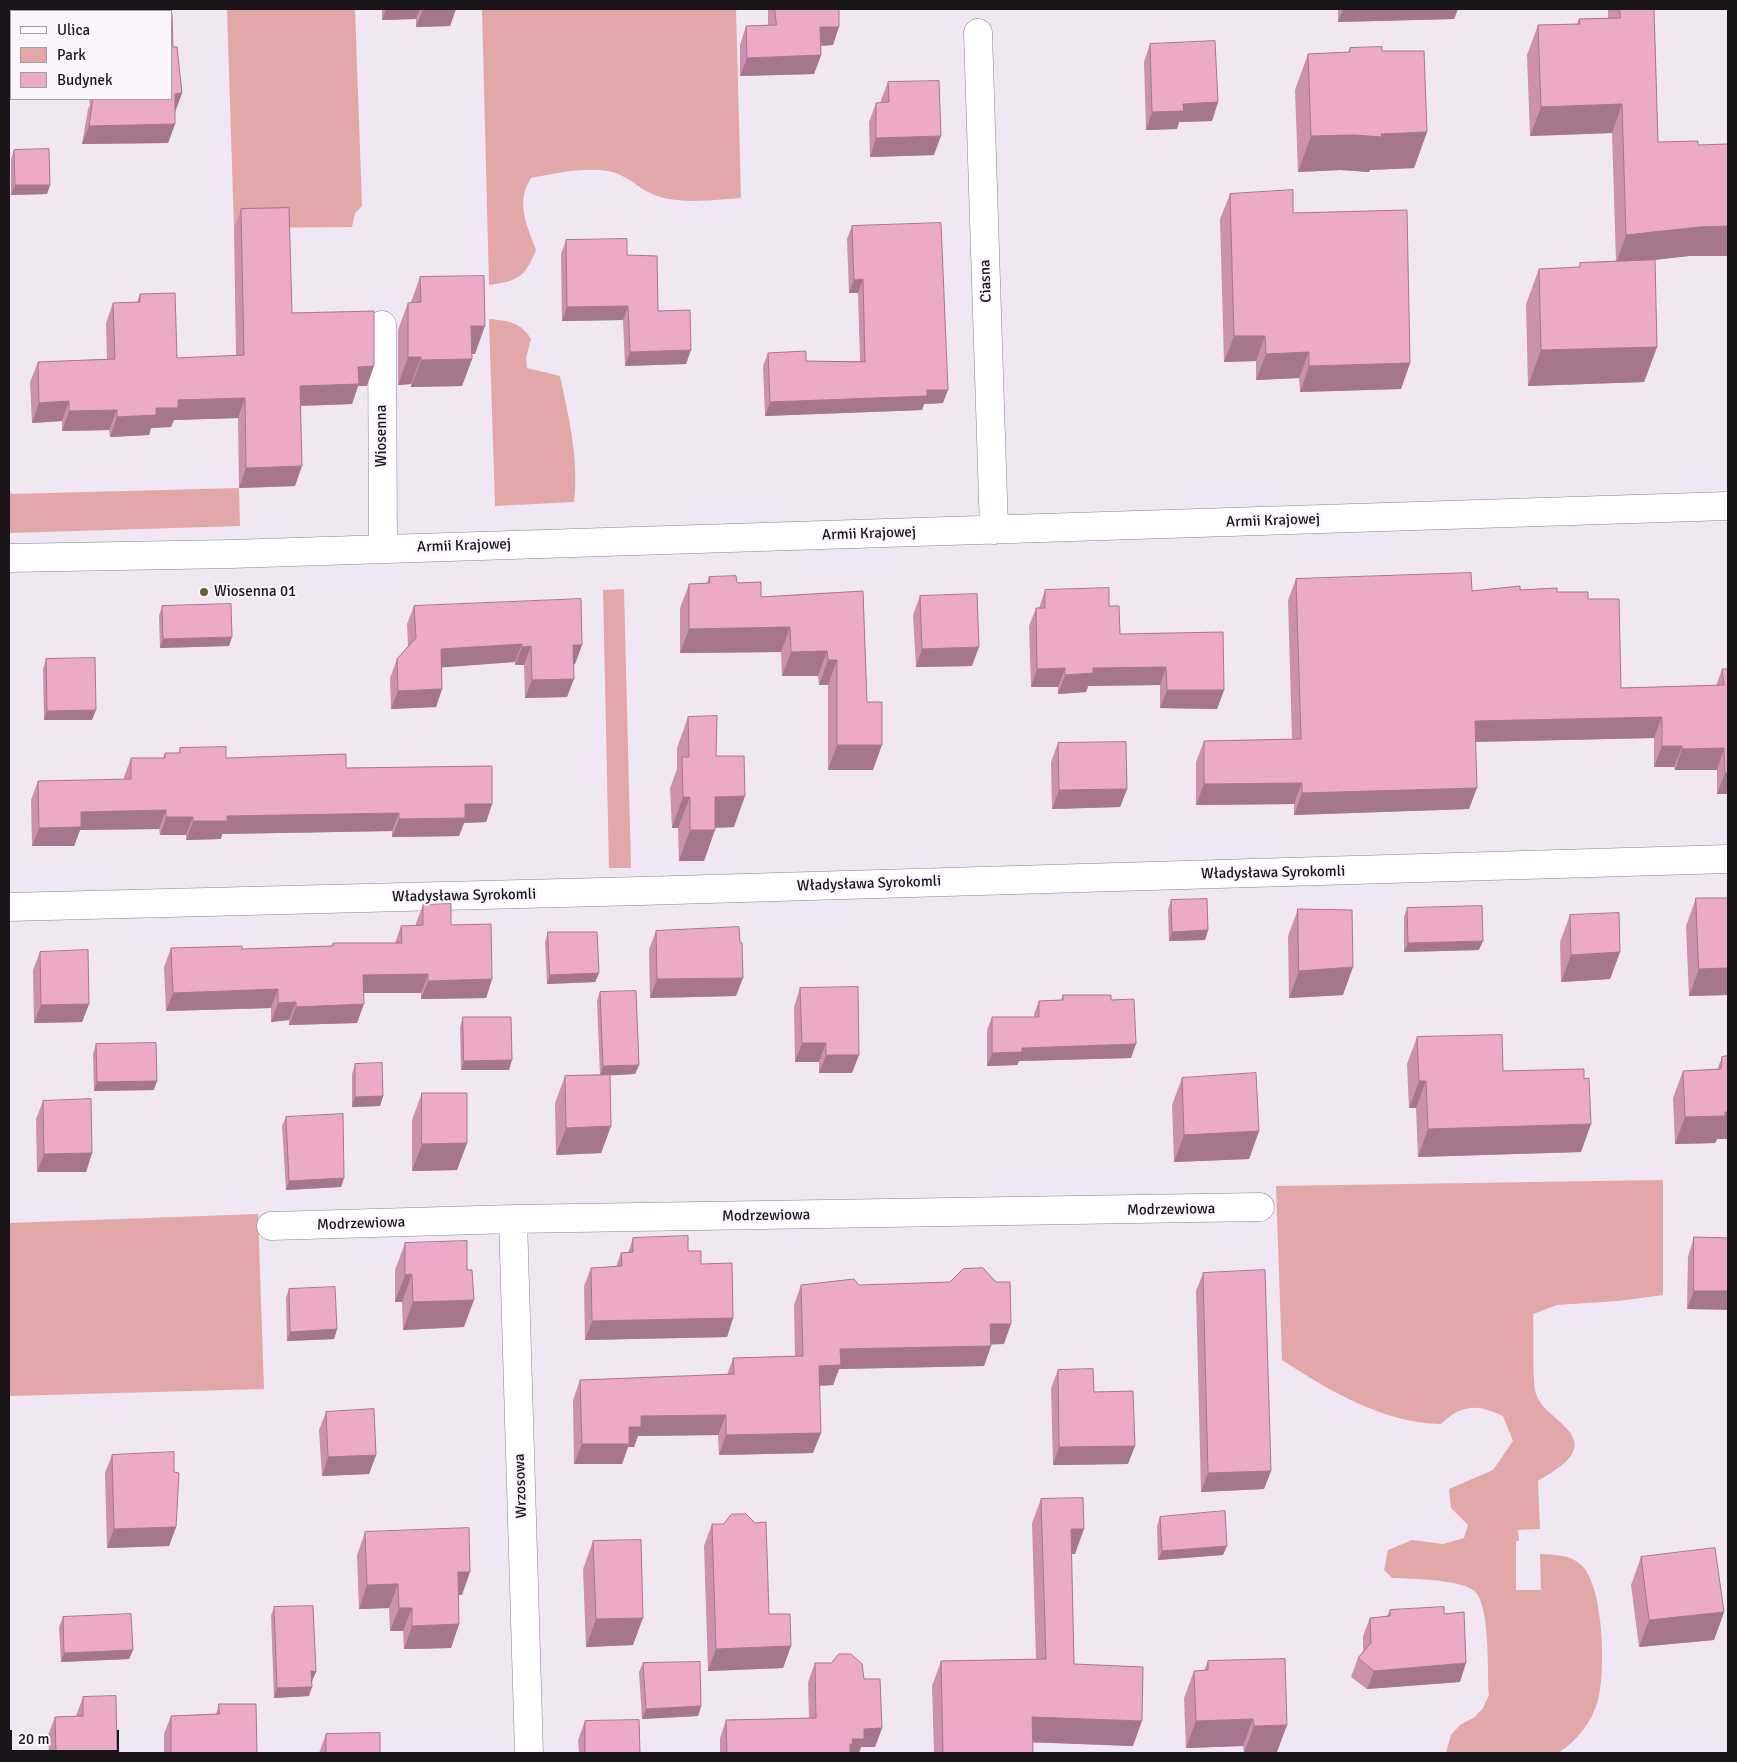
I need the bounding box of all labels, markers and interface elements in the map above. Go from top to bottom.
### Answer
legend [10,10,172,100]
text: Ulica [57,21,90,39]
text: Park [57,46,86,64]
text: Budynek [57,71,112,89]
street label: Ciasna [976,259,996,303]
street label: Wiosenna [373,405,391,467]
street label: Armii Krajowej [1226,510,1320,532]
street label: Armii Krajowej [822,523,916,545]
street label: Armii Krajowej [417,535,511,557]
place label: Wiosenna 01 [214,583,296,601]
marker: Wiosenna 01 [198,586,210,598]
street label: Władysława Syrokomli [1201,863,1345,883]
street label: Władysława Syrokomli [797,872,941,896]
street label: Władysława Syrokomli [392,886,536,906]
street label: Modrzewiowa [1127,1200,1215,1220]
street label: Modrzewiowa [722,1206,810,1226]
street label: Modrzewiowa [317,1213,405,1235]
street label: Wrzosowa [511,1453,531,1519]
scale bar [12,1720,121,1752]
text: 20 m [18,1730,49,1748]

